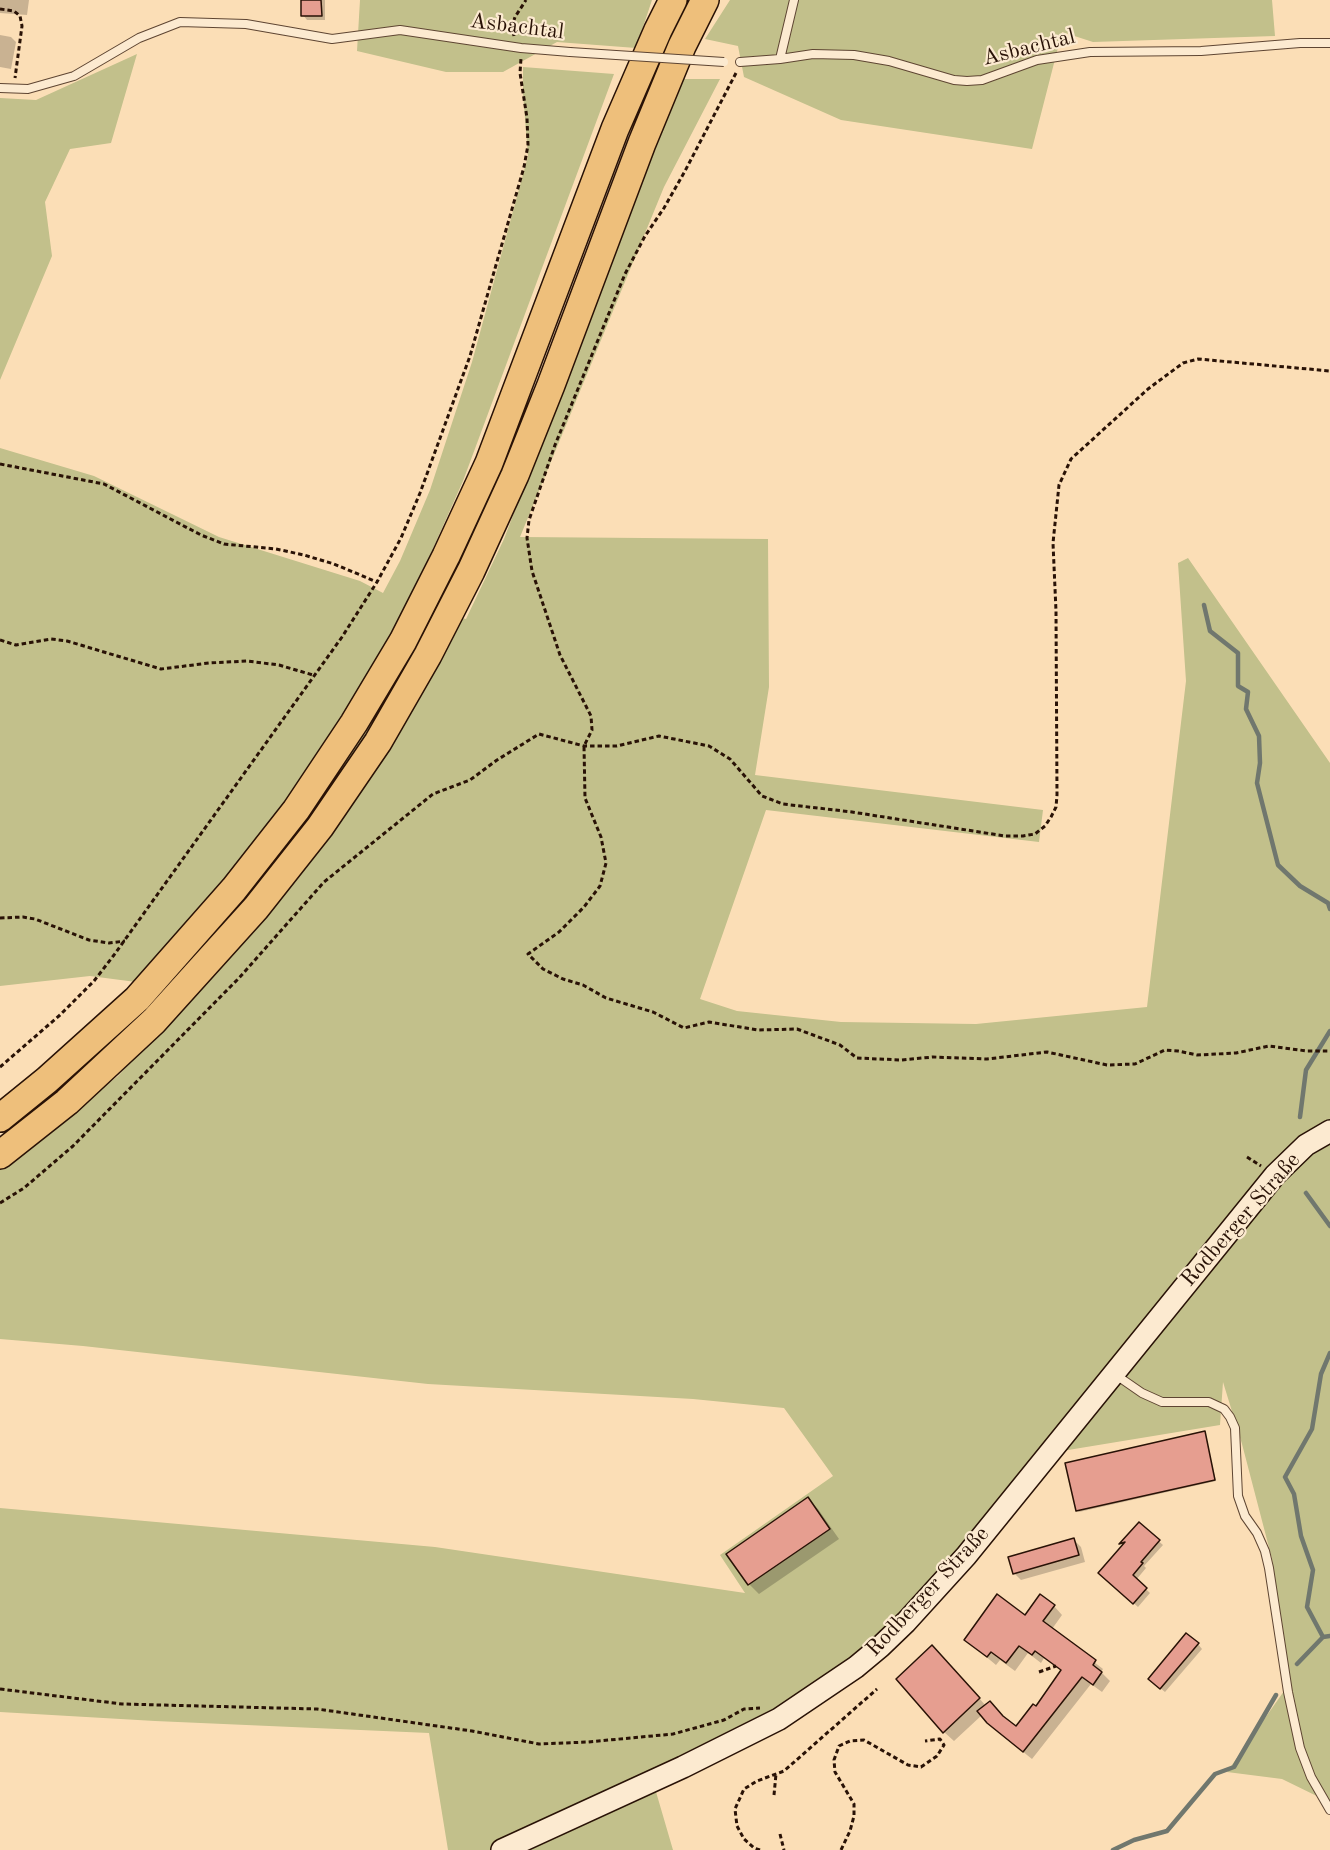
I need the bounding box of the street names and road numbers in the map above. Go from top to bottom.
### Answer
street label: Asbachtal [468,8,566,46]
street label: Asbachtal [980,24,1078,72]
street label: Rodberger Straße [1176,1148,1306,1292]
street label: Rodberger Straße [861,1521,995,1663]

